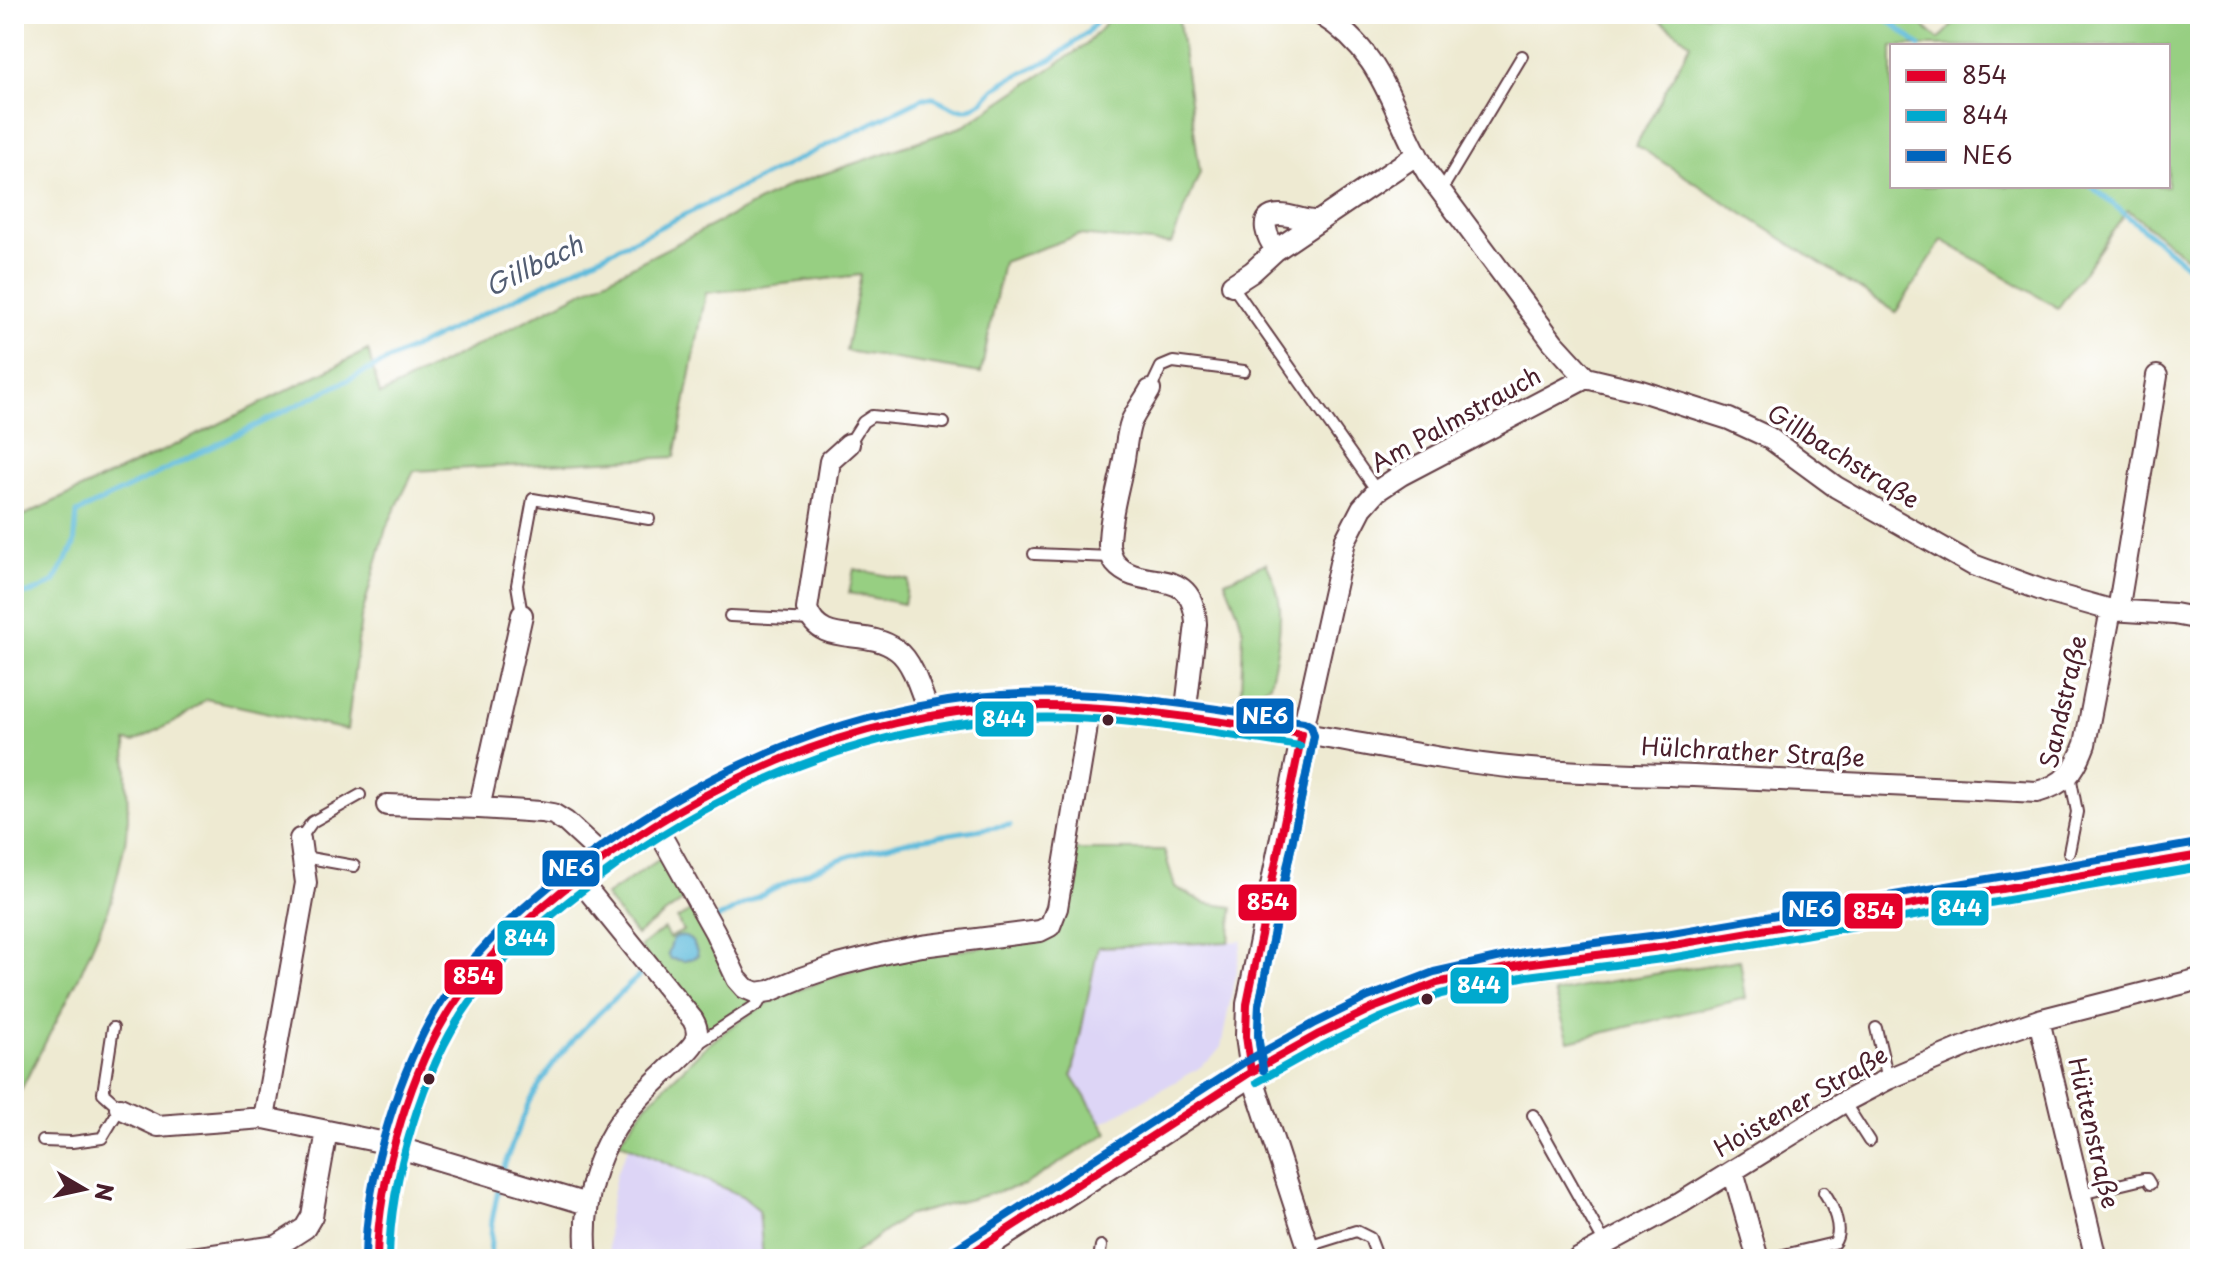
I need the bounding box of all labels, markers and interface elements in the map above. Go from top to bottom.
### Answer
legend [1890,44,2170,188]
text: 854 [1962,56,2007,92]
text: 844 [1962,96,2009,132]
text: NE6 [1962,136,2013,172]
water label: Gillbach [478,224,590,305]
street label: Am Palmstrauch [1363,357,1547,480]
street label: Gillbachstraße [1761,394,1927,516]
street label: Sandstraße [2029,632,2095,772]
line badge: NE6 [1235,697,1295,735]
text: NE6 [1242,698,1288,731]
line badge: 844 [974,700,1035,738]
text: 844 [982,701,1026,734]
unlabelled marker [1100,712,1116,728]
street label: Hülchrather Straße [1640,727,1866,775]
line badge: NE6 [541,849,601,888]
text: NE6 [548,850,594,883]
line badge: 854 [1237,883,1298,922]
text: 854 [1247,884,1289,917]
line badge: 844 [1930,889,1990,927]
line badge: NE6 [1781,890,1842,928]
text: 844 [1938,890,1982,923]
text: NE6 [1788,891,1834,924]
line badge: 854 [1843,892,1904,930]
text: 854 [1853,893,1895,926]
line badge: 844 [496,919,556,957]
text: 844 [504,920,548,953]
line badge: 854 [443,958,504,996]
text: 854 [453,958,495,991]
line badge: 844 [1449,966,1510,1005]
text: 844 [1457,967,1501,1000]
unlabelled marker [1419,991,1435,1007]
street label: Hoistener Straße [1706,1036,1894,1165]
street label: Hüttenstraße [2060,1053,2130,1212]
unlabelled marker [421,1071,437,1087]
north arrow [44,1149,124,1229]
text: N [88,1181,123,1204]

